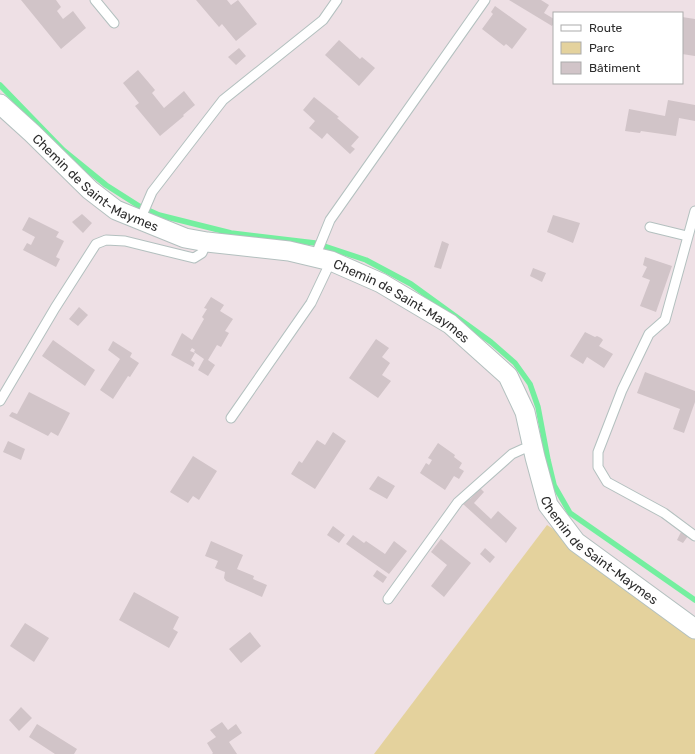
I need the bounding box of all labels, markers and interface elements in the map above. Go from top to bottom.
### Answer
legend [553,12,683,84]
text: Route [589,21,623,35]
text: Parc [589,41,615,55]
text: Bâtiment [589,61,641,75]
street label: Chemin de Saint-Maymes [29,131,161,235]
street label: Chemin de Saint-Maymes [331,256,473,346]
street label: Chemin de Saint-Maymes [538,495,661,608]

